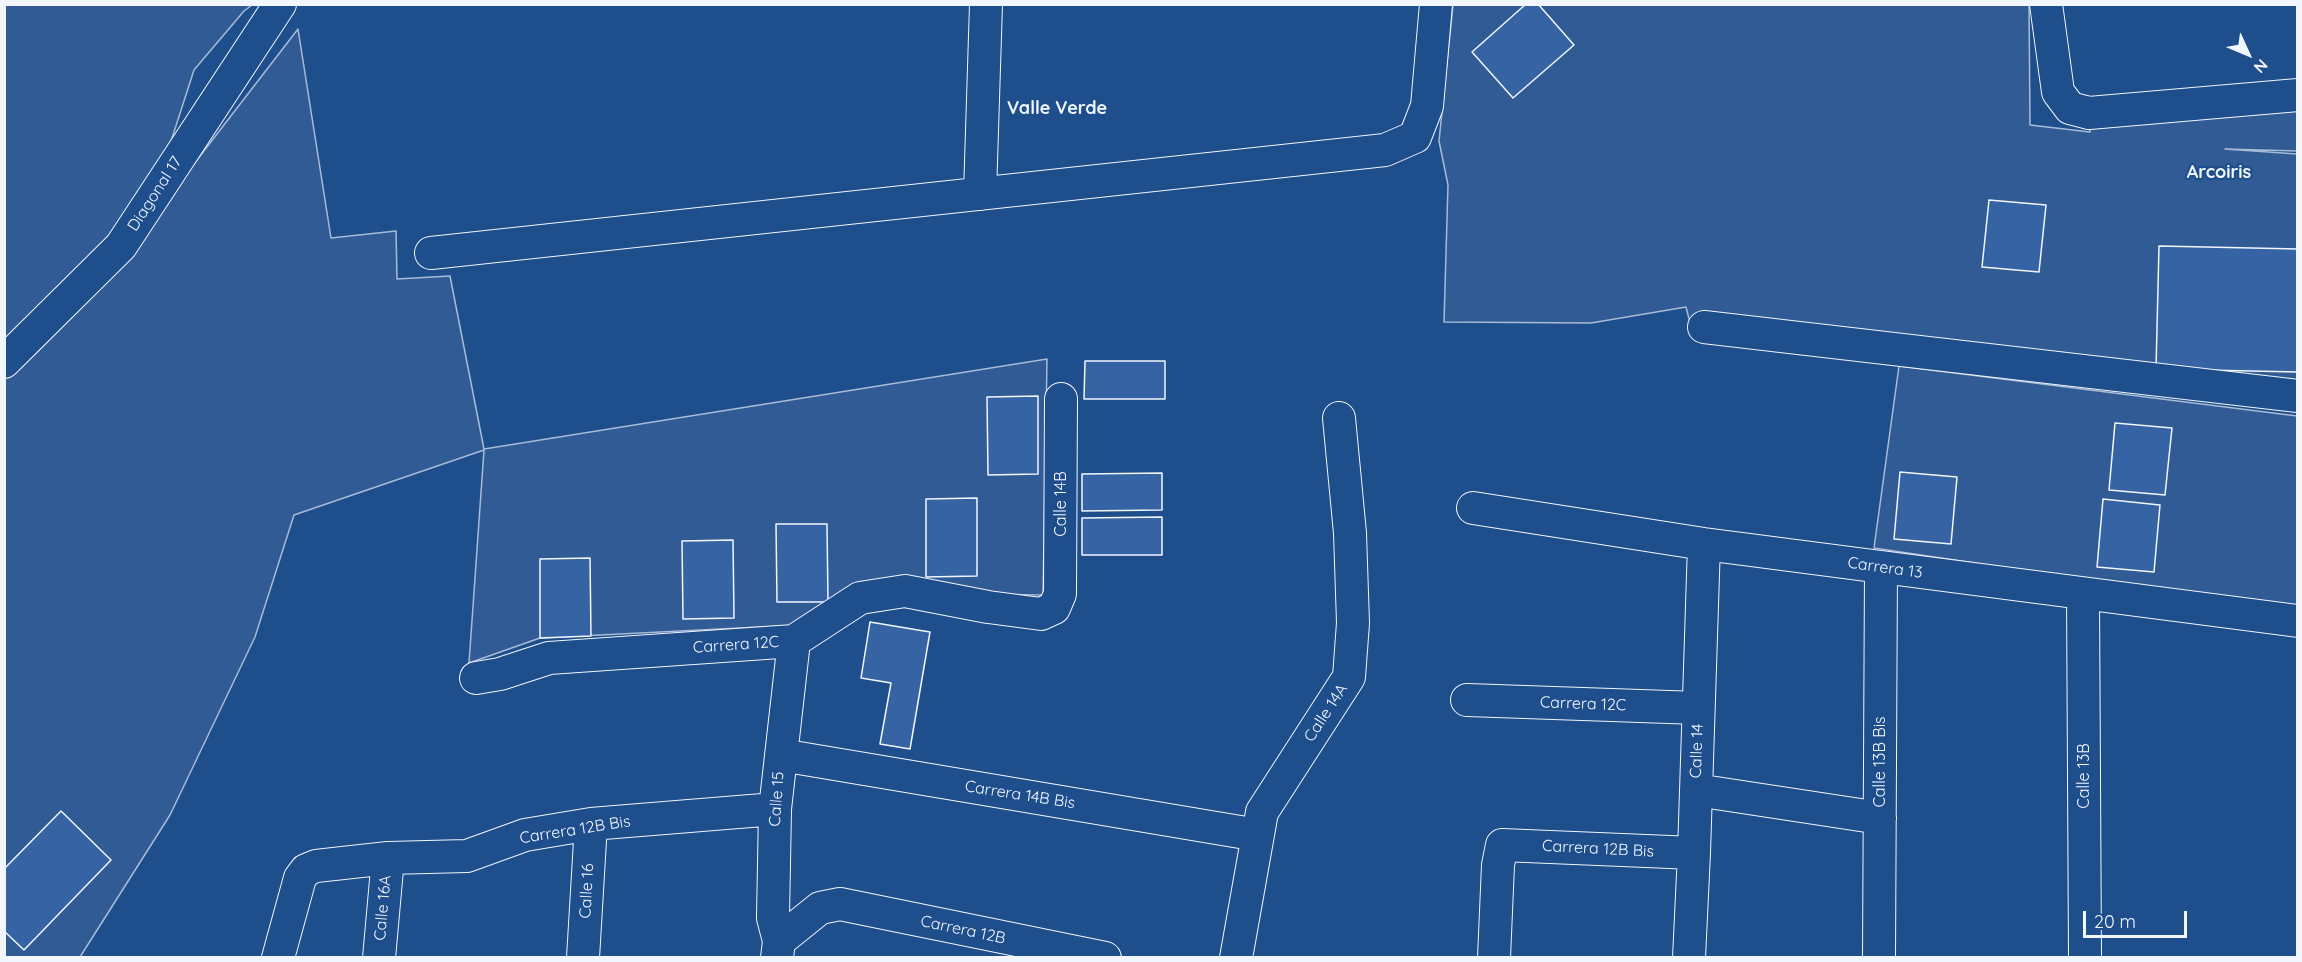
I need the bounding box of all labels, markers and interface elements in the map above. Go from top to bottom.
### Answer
north arrow [2218,24,2278,84]
text: N [2250,55,2272,78]
district label: Valle Verde [1007,98,1107,120]
street label: Diagonal 17 [124,153,186,235]
district label: Arcoiris [2187,162,2251,184]
street label: Calle 14B [1051,471,1071,537]
street label: Carrera 13 [1846,553,1924,583]
street label: Carrera 12C [692,632,780,658]
street label: Calle 14A [1300,680,1352,746]
street label: Carrera 12C [1539,693,1627,715]
street label: Calle 13B Bis [1870,716,1890,808]
street label: Calle 14 [1686,723,1708,779]
street label: Calle 13B [2074,743,2094,809]
street label: Calle 15 [765,771,789,827]
street label: Carrera 14B Bis [963,777,1077,813]
street label: Carrera 12B Bis [518,812,632,848]
street label: Carrera 12B Bis [1542,836,1654,862]
street label: Calle 16 [576,863,598,919]
street label: Calle 16A [371,874,395,942]
scale bar [2086,899,2190,937]
text: 20 m [2094,910,2136,933]
street label: Carrera 12B [919,912,1007,948]

